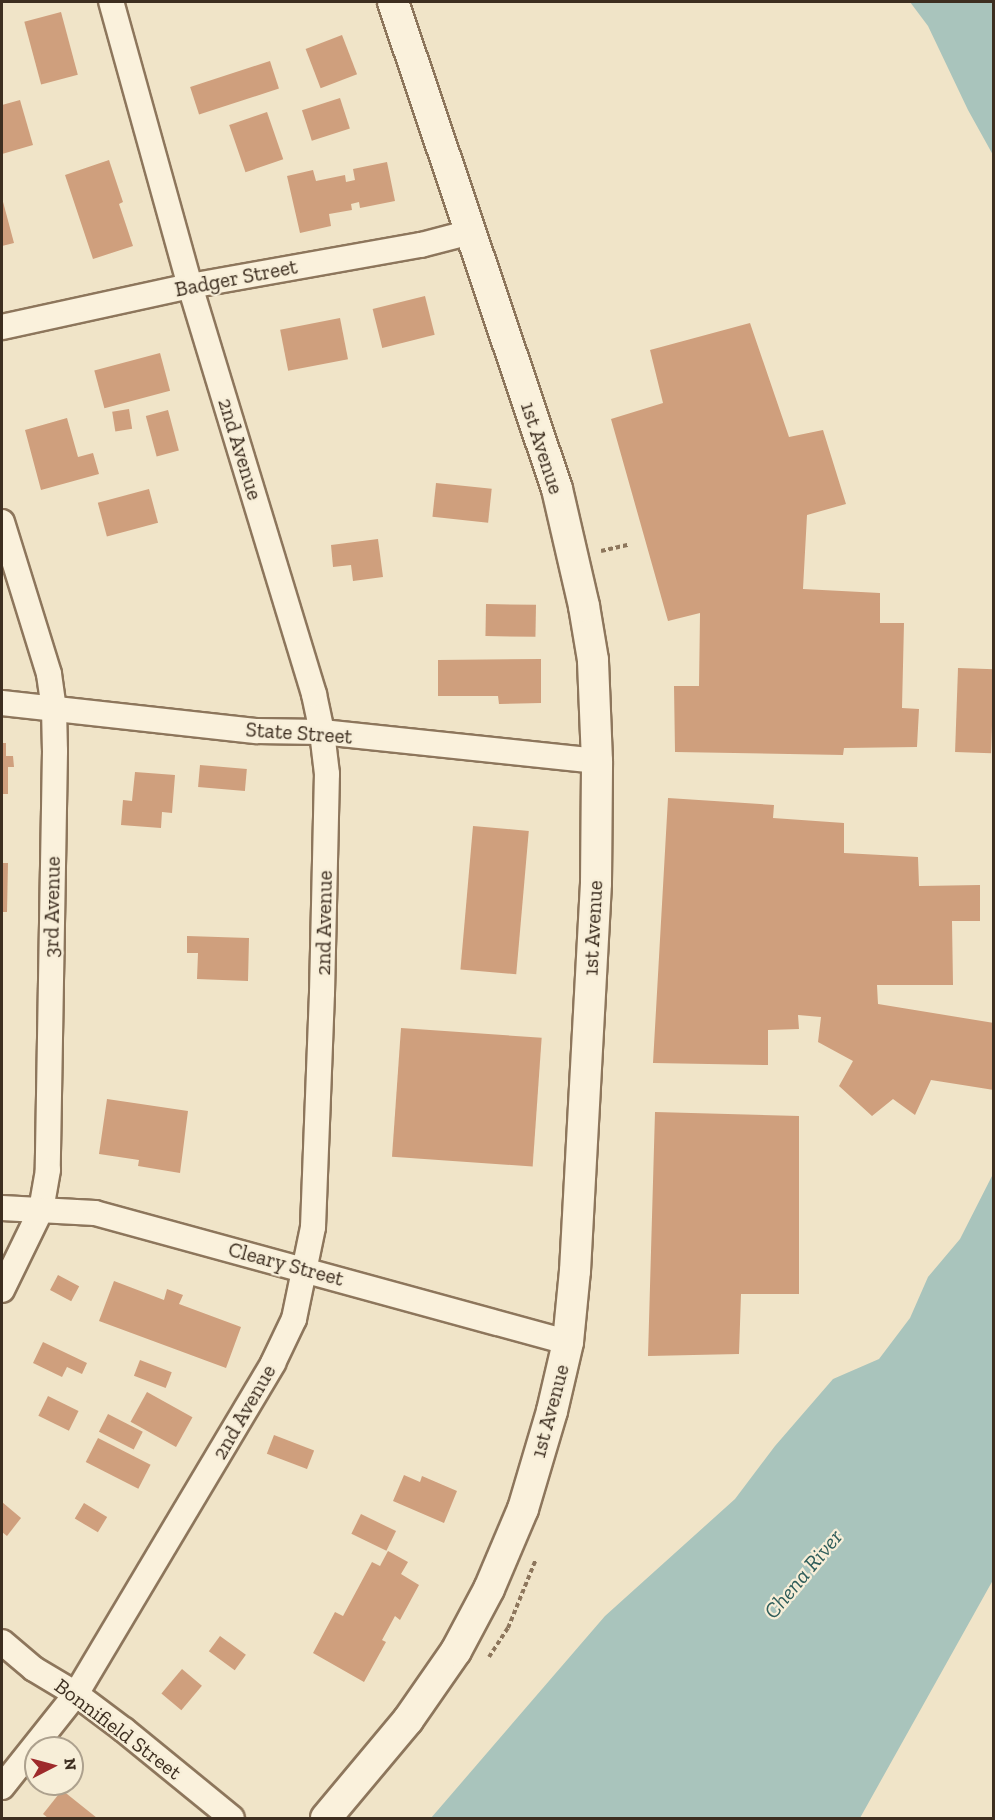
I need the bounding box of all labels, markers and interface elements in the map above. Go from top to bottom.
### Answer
street label: Badger Street [172,254,300,302]
street label: 2nd Avenue [213,395,267,503]
street label: 1st Avenue [515,398,569,498]
street label: State Street [245,717,353,749]
street label: 3rd Avenue [39,856,65,958]
street label: 2nd Avenue [310,870,338,976]
street label: 1st Avenue [578,879,608,977]
street label: Cleary Street [225,1236,347,1292]
street label: 2nd Avenue [207,1360,281,1464]
street label: 1st Avenue [525,1361,575,1461]
water label: Chena River [758,1524,848,1624]
street label: Bonnifield Street [50,1673,186,1785]
north arrow [24,1736,84,1796]
text: N [60,1757,80,1771]

